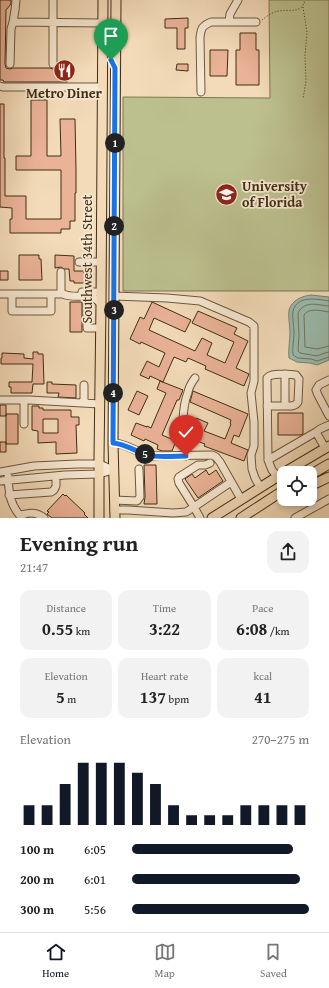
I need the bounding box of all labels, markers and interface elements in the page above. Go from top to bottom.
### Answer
pin [94,19,128,60]
icon: arrive [100,25,122,47]
restaurant icon: Metro Diner [51,58,77,84]
place label: Metro Diner [26,83,103,103]
pin: 1 [105,133,125,153]
text: 1 [112,135,118,151]
place label: University of Florida [242,176,308,212]
school or university icon: University of Florida [213,181,239,207]
street label: Southwest 34th Street [77,194,97,323]
pin: 2 [104,216,124,236]
text: 2 [111,218,117,234]
pin: 3 [104,300,124,320]
text: 3 [111,302,117,318]
pin: 4 [103,383,123,403]
text: 4 [110,385,116,401]
pin [169,415,203,456]
icon: check [175,421,197,443]
pin: 5 [135,444,155,464]
text: 5 [142,446,148,462]
map controls [277,466,317,506]
button: locate [277,466,317,506]
text: Evening run [20,527,138,559]
button: share [267,531,309,573]
text: 21:47 [20,558,48,577]
text: Distance [46,600,86,616]
text: Time [153,600,176,616]
text: Pace [252,600,273,616]
text: 0.55 [42,616,73,641]
text: 3:22 [149,616,180,641]
text: 6:08 [236,616,267,641]
text: km [73,623,90,639]
text: /km [267,623,290,639]
text: Elevation [45,668,88,684]
text: Heart rate [141,668,188,684]
text: kcal [253,668,272,684]
text: 5 [56,684,65,709]
text: 137 [140,684,166,709]
text: 41 [254,684,272,709]
text: m [65,691,76,707]
text: bpm [166,691,189,707]
text: Elevation [20,730,71,749]
text: 270–275 m [252,730,309,749]
text: 100 m [20,840,54,859]
text: 6:05 [84,840,106,859]
text: 200 m [20,870,54,889]
text: 6:01 [84,870,106,889]
text: 300 m [20,900,54,919]
text: 5:56 [84,900,106,919]
tab: Home [42,941,69,981]
tab: Map [154,941,176,981]
tab: Saved [260,941,287,981]

